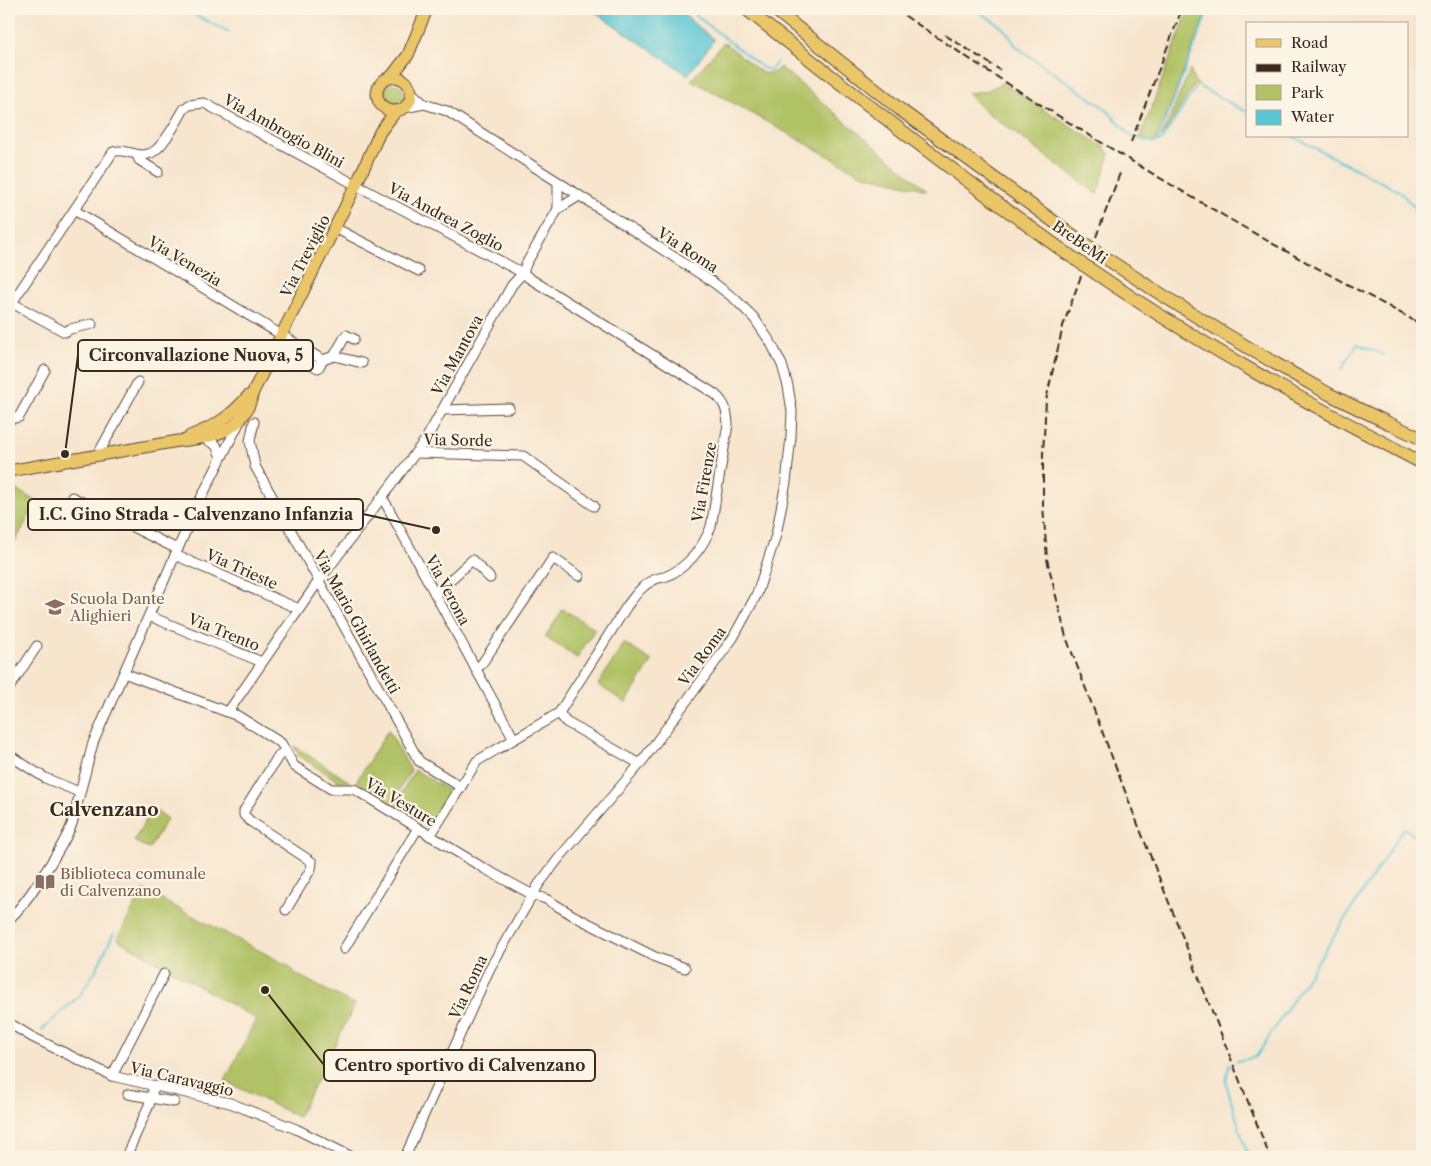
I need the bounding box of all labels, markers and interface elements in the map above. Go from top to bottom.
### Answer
legend [1246,22,1408,138]
text: Road [1291,33,1328,52]
text: Railway [1291,57,1347,76]
text: Park [1291,83,1325,102]
street label: Via Ambrogio Blini [219,89,348,172]
text: Water [1290,107,1335,126]
street label: Via Andrea Zoglio [384,178,507,255]
street label: Via Treviglio [276,212,334,301]
street label: BreBeMi [1049,216,1112,268]
street label: Via Roma [653,223,722,277]
street label: Via Venezia [144,231,225,290]
street label: Via Mantova [427,311,487,399]
callout: Circonvallazione Nuova, 5 [78,340,313,371]
text: Circonvallazione Nuova, 5 [89,345,303,365]
street label: Via Sorde [422,430,493,450]
street label: Via Firenze [687,440,720,525]
callout: I.C. Gino Strada - Calvenzano Infanzia [28,499,363,530]
text: I.C. Gino Strada - Calvenzano Infanzia [39,504,354,524]
street label: Via Trieste [202,544,281,593]
street label: Via Mario Ghirlandetti [309,546,405,697]
street label: Via Verona [421,551,475,629]
place label: Scuola Dante Alighieri [69,589,165,625]
school or university icon: Scuola Dante Alighieri [44,596,66,618]
street label: Via Trento [185,609,263,655]
street label: Via Roma [673,622,730,690]
street label: Via Vesture [361,773,440,831]
district label: Calvenzano [49,799,159,821]
place label: Biblioteca comunale di Calvenzano [60,864,206,900]
library icon: Biblioteca comunale di Calvenzano [34,871,56,893]
street label: Via Roma [444,952,491,1023]
callout: Centro sportivo di Calvenzano [324,1050,595,1081]
text: Centro sportivo di Calvenzano [335,1055,585,1075]
street label: Via Caravaggio [127,1058,236,1100]

